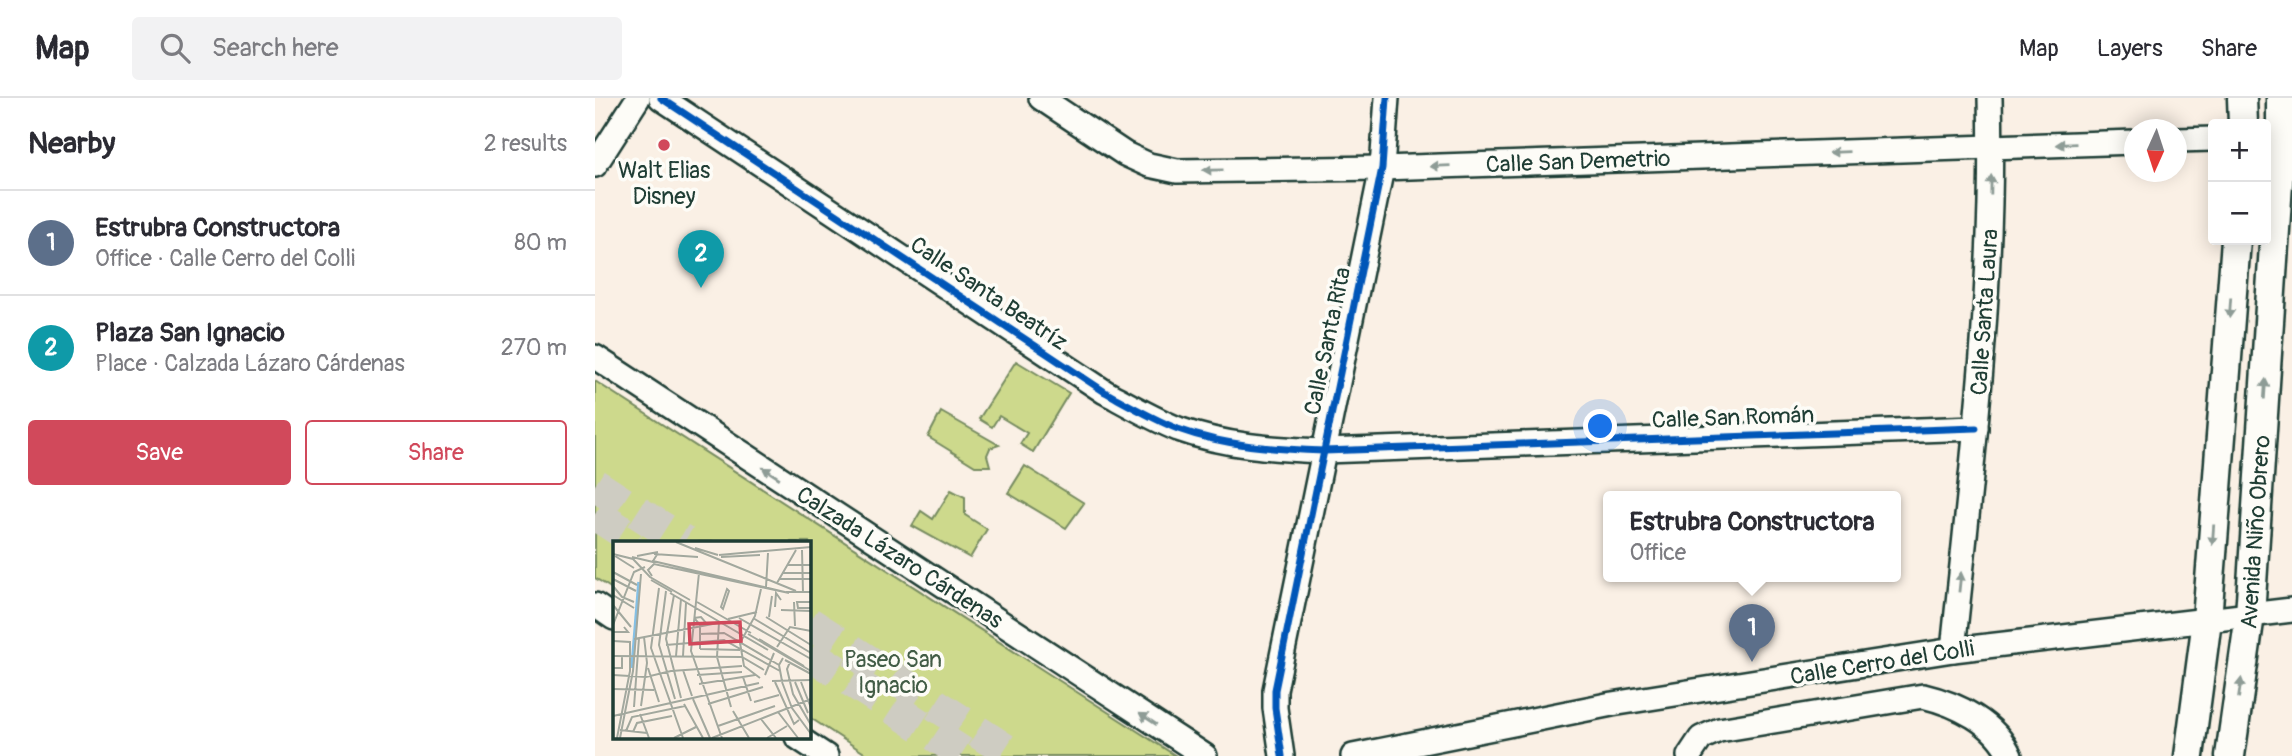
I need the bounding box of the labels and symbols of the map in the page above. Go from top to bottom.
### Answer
north arrow [2124,119,2187,182]
marker: Walt Elias Disney [656,137,672,153]
one-way arrow [2055,139,2077,150]
street label: Calle San Demetrio [1485,144,1671,179]
one-way arrow [1828,146,1850,158]
place label: Walt Elias Disney [618,156,710,211]
one-way arrow [1429,160,1451,171]
one-way arrow [1201,164,1223,176]
one-way arrow [1985,173,1997,195]
street label: Calle Santa Laura [1964,228,2005,396]
pin: 2 [678,230,724,288]
street label: Calle Santa Beatríz [905,230,1073,357]
street label: Calle Santa Rita [1298,264,1357,418]
one-way arrow [2225,297,2236,319]
one-way arrow [2260,377,2271,399]
street label: Calle San Román [1651,400,1815,435]
your location [1583,409,1617,443]
street label: Avenida Niño Obrero [2234,434,2277,630]
one-way arrow [762,466,781,479]
street label: Calzada Lázaro Cárdenas [791,480,1008,635]
one-way arrow [2208,524,2219,546]
inset map [613,541,810,738]
one-way arrow [1955,571,1966,593]
pin: 1 [1729,604,1775,662]
street label: Calle Cerro del Colli [1788,634,1976,691]
park label: Paseo San Ignacio [844,645,942,700]
one-way arrow [2235,677,2246,699]
one-way arrow [1138,712,1158,725]

